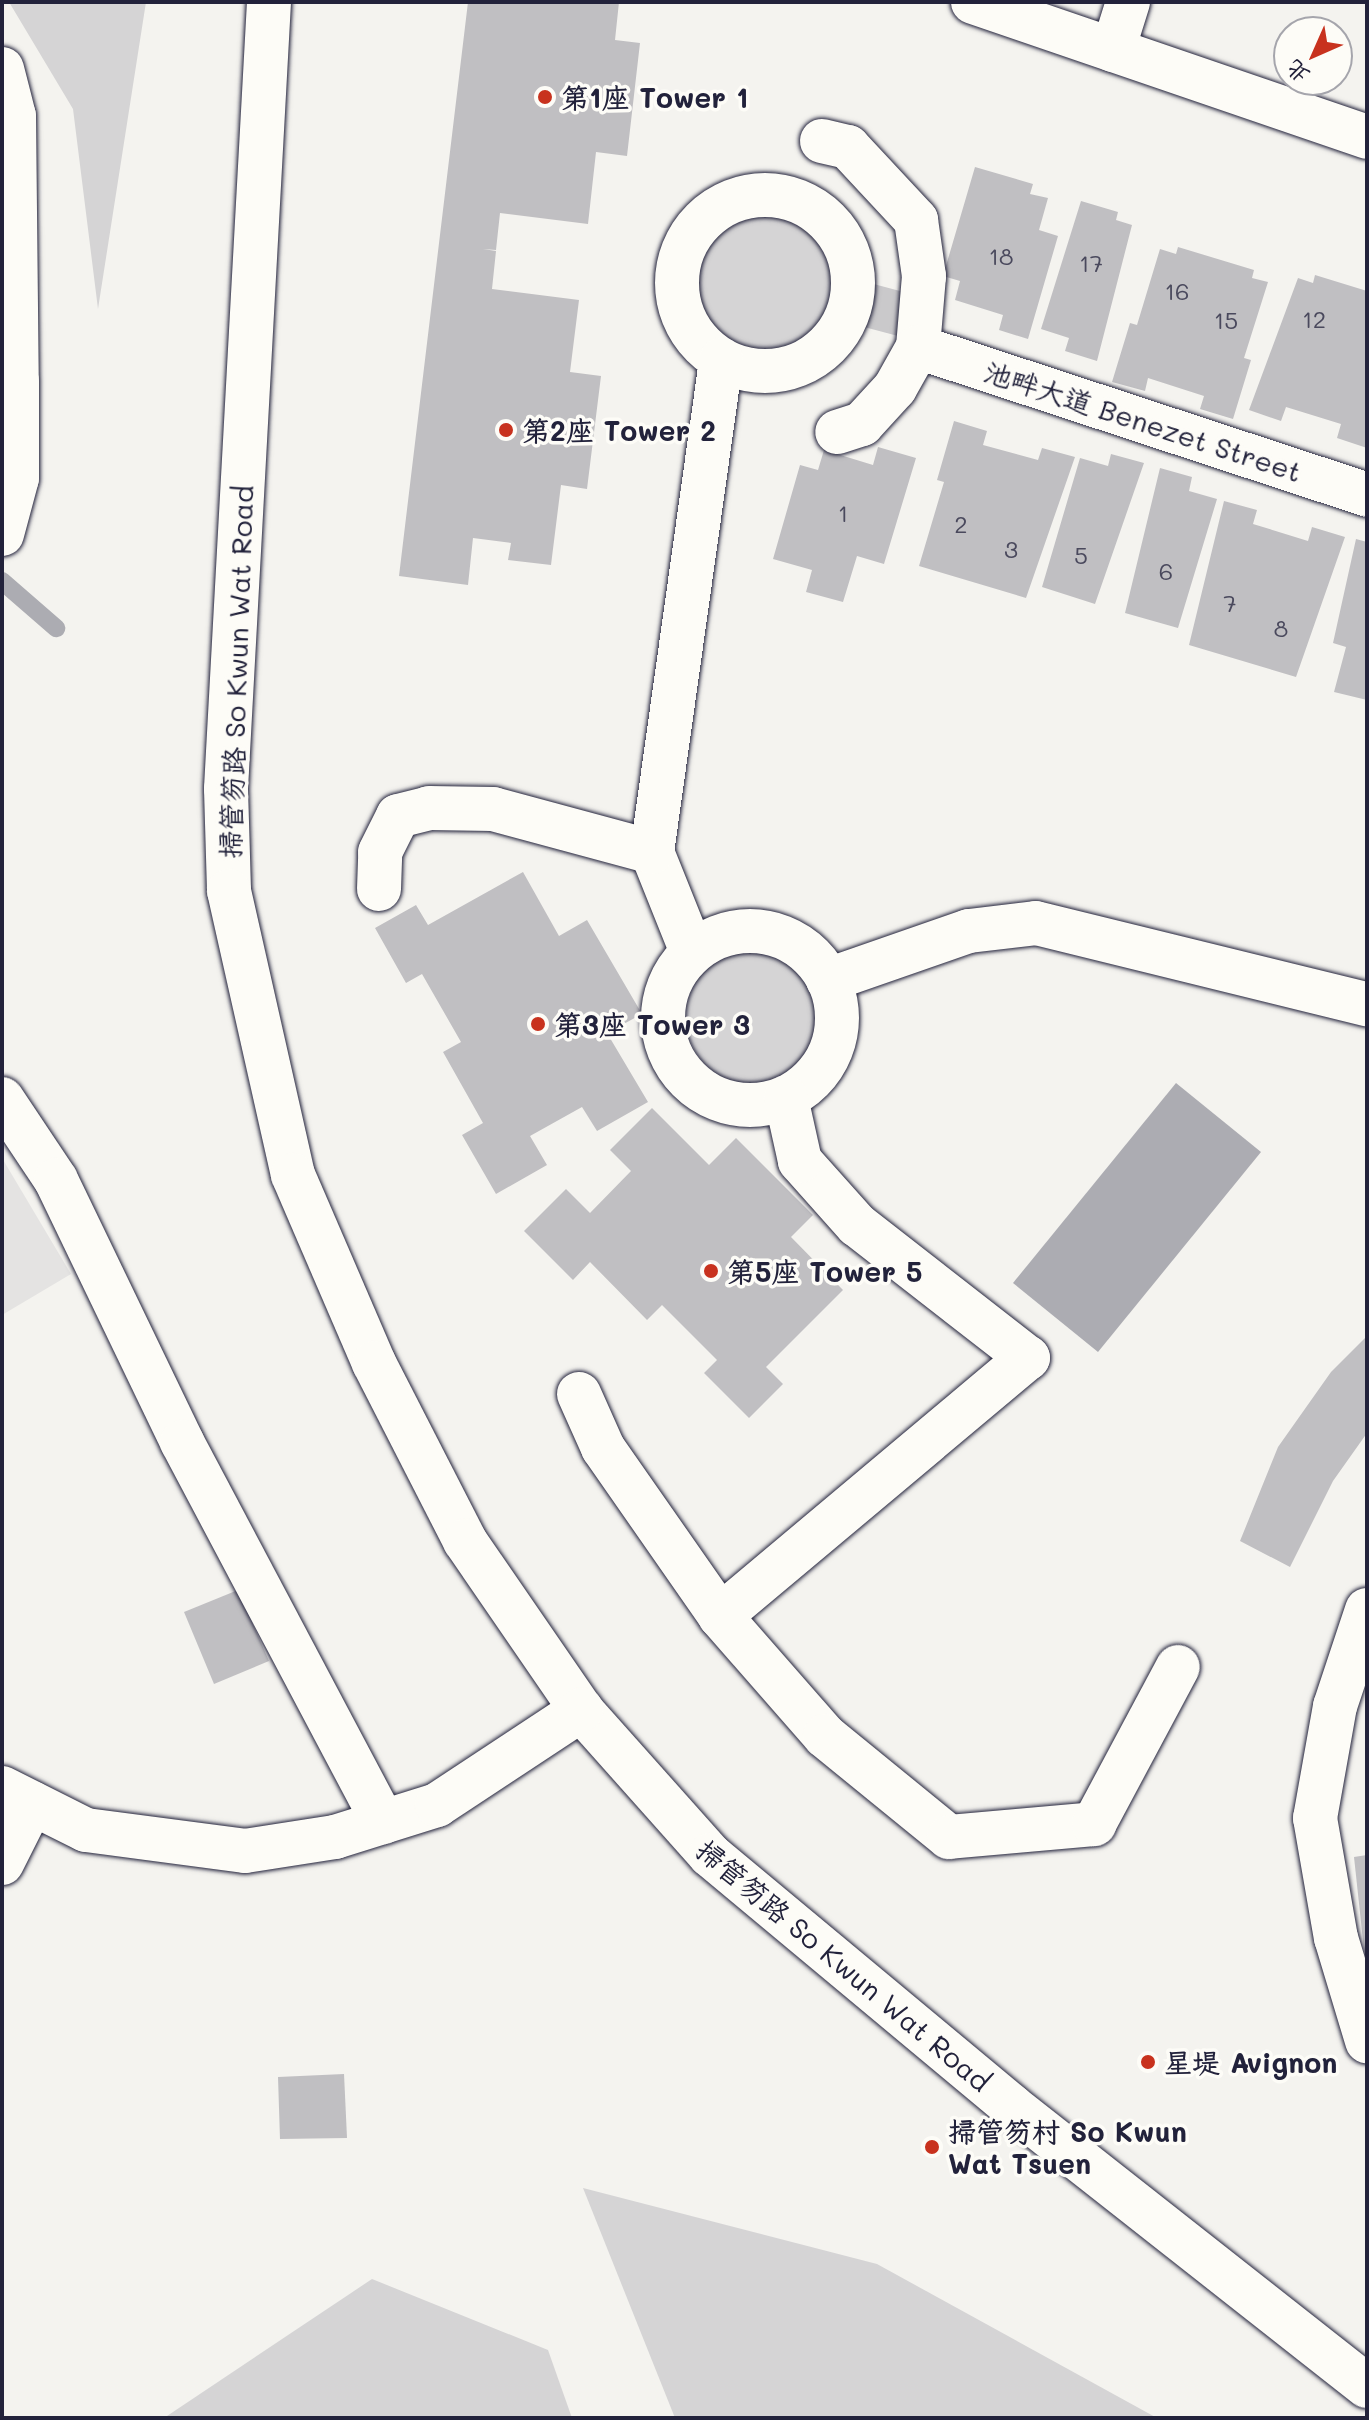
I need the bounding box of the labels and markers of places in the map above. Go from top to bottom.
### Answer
place label: 第1座 Tower 1 [561,80,748,114]
marker: 第1座 Tower 1 [536,88,554,106]
place label: 第2座 Tower 2 [522,413,716,447]
marker: 第2座 Tower 2 [497,421,515,439]
place label: 第3座 Tower 3 [554,1007,750,1041]
marker: 第3座 Tower 3 [529,1015,547,1033]
place label: 第5座 Tower 5 [727,1254,922,1288]
marker: 第5座 Tower 5 [702,1262,720,1280]
place label: 星堤 Avignon [1164,2045,1337,2079]
marker: 星堤 Avignon [1139,2053,1157,2071]
place label: 掃管笏村 So Kwun Wat Tsuen [948,2114,1187,2180]
marker: 掃管笏村 So Kwun Wat Tsuen [923,2138,941,2156]

